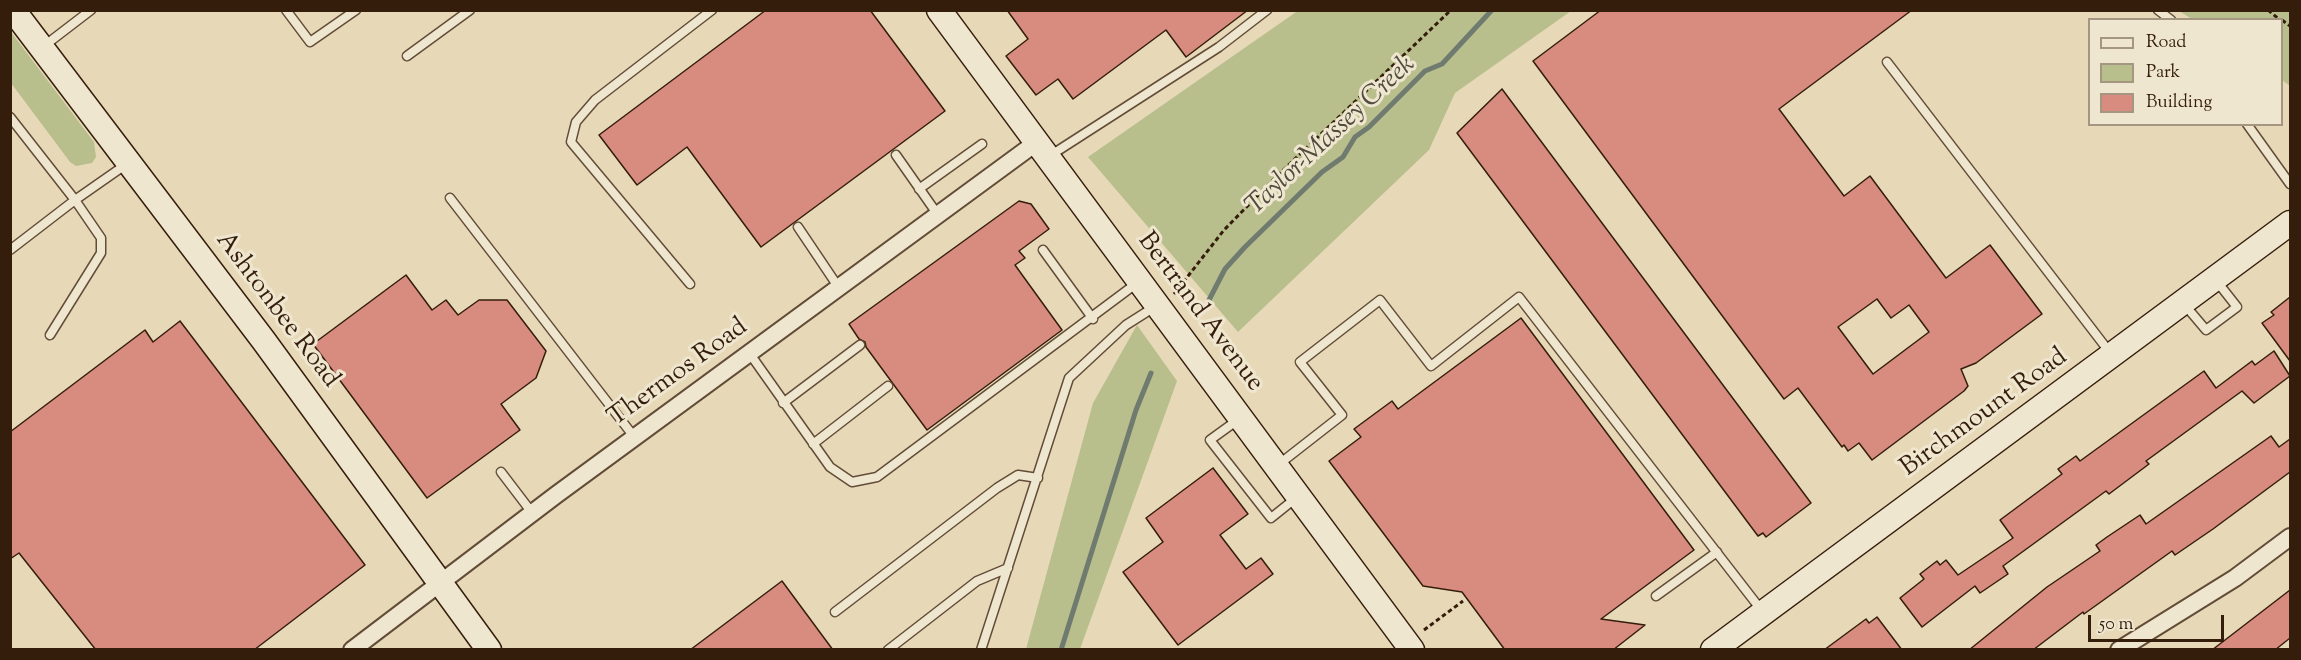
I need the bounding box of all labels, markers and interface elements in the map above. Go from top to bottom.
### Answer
legend [2088,18,2283,126]
text: Road [2146,30,2186,56]
water label: Taylor-Massey Creek [1241,50,1423,224]
text: Park [2146,60,2180,86]
text: Building [2146,90,2212,116]
street label: Ashtonbee Road [207,227,345,395]
street label: Bertrand Avenue [1129,227,1269,399]
street label: Thermos Road [603,313,755,435]
street label: Birchmount Road [1895,343,2075,485]
scale bar [2091,603,2228,641]
text: 50 m [2099,612,2133,638]

